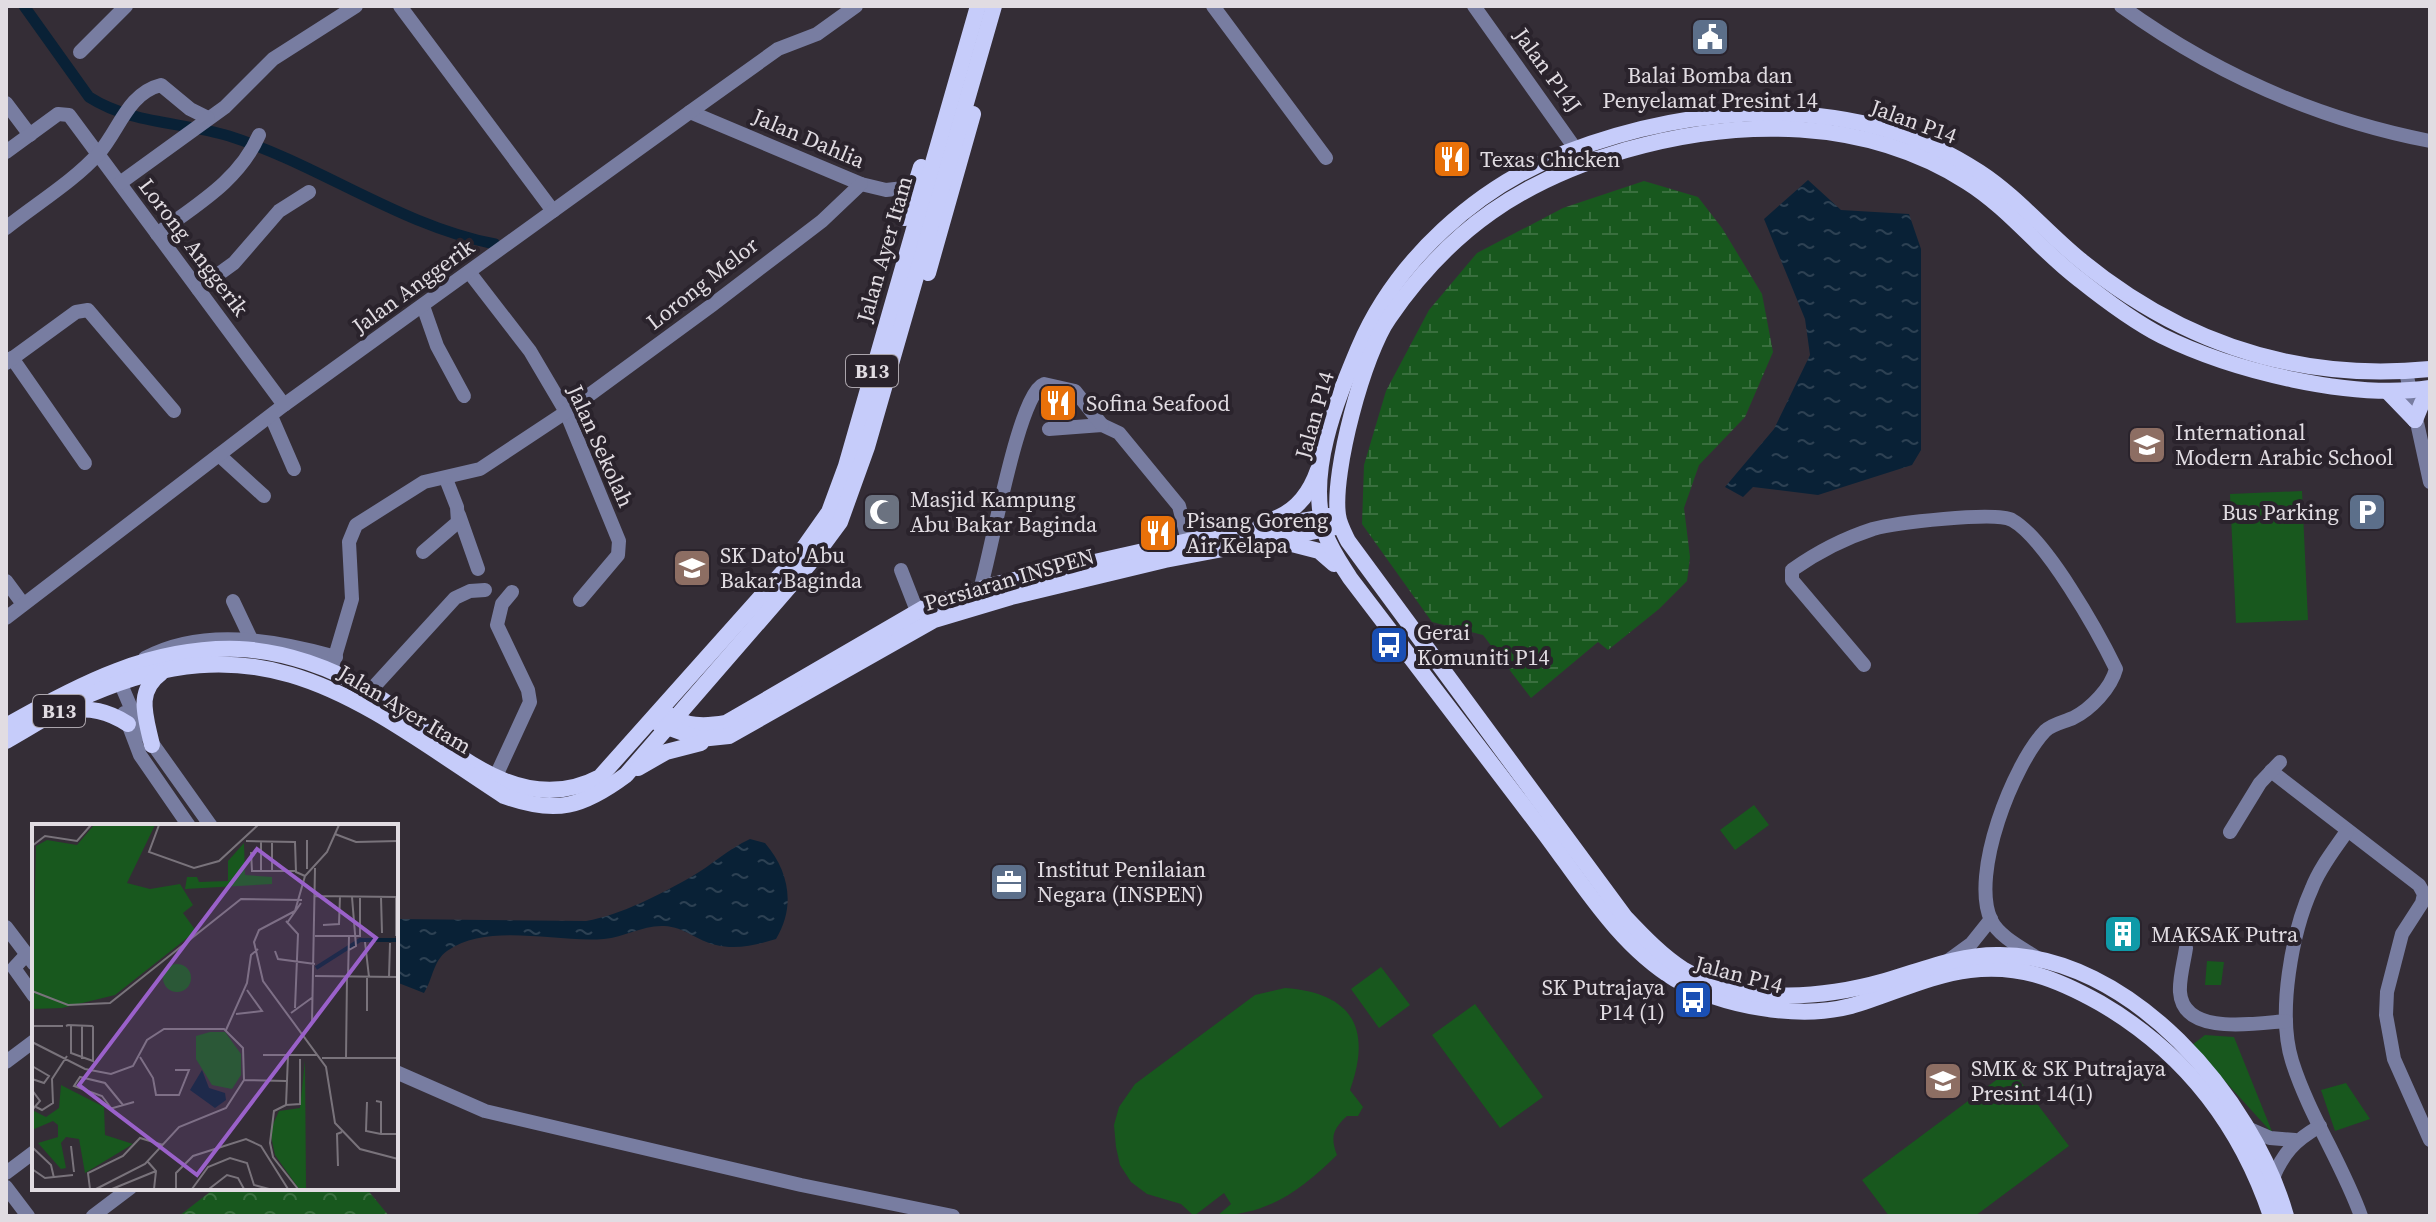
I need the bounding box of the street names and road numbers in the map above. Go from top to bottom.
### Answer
street label: Jalan P14J [1506,21,1589,118]
street label: Jalan P14 [1866,91,1961,150]
street label: Jalan Dahlia [747,101,870,175]
street label: Lorong Anggerik [132,172,256,323]
street label: Jalan Ayer Itam [849,172,919,327]
street label: Lorong Melor [640,229,765,336]
street label: Jalan Anggerik [345,231,481,341]
road number: B13 [846,355,898,387]
street label: Jalan P14 [1287,368,1341,463]
street label: Jalan Sekolah [560,379,641,512]
street label: Persiaran INSPEN [920,540,1098,618]
street label: Jalan Ayer Itam [332,657,477,761]
road number: B13 [33,695,85,727]
street label: Jalan P14 [1691,948,1786,1000]

